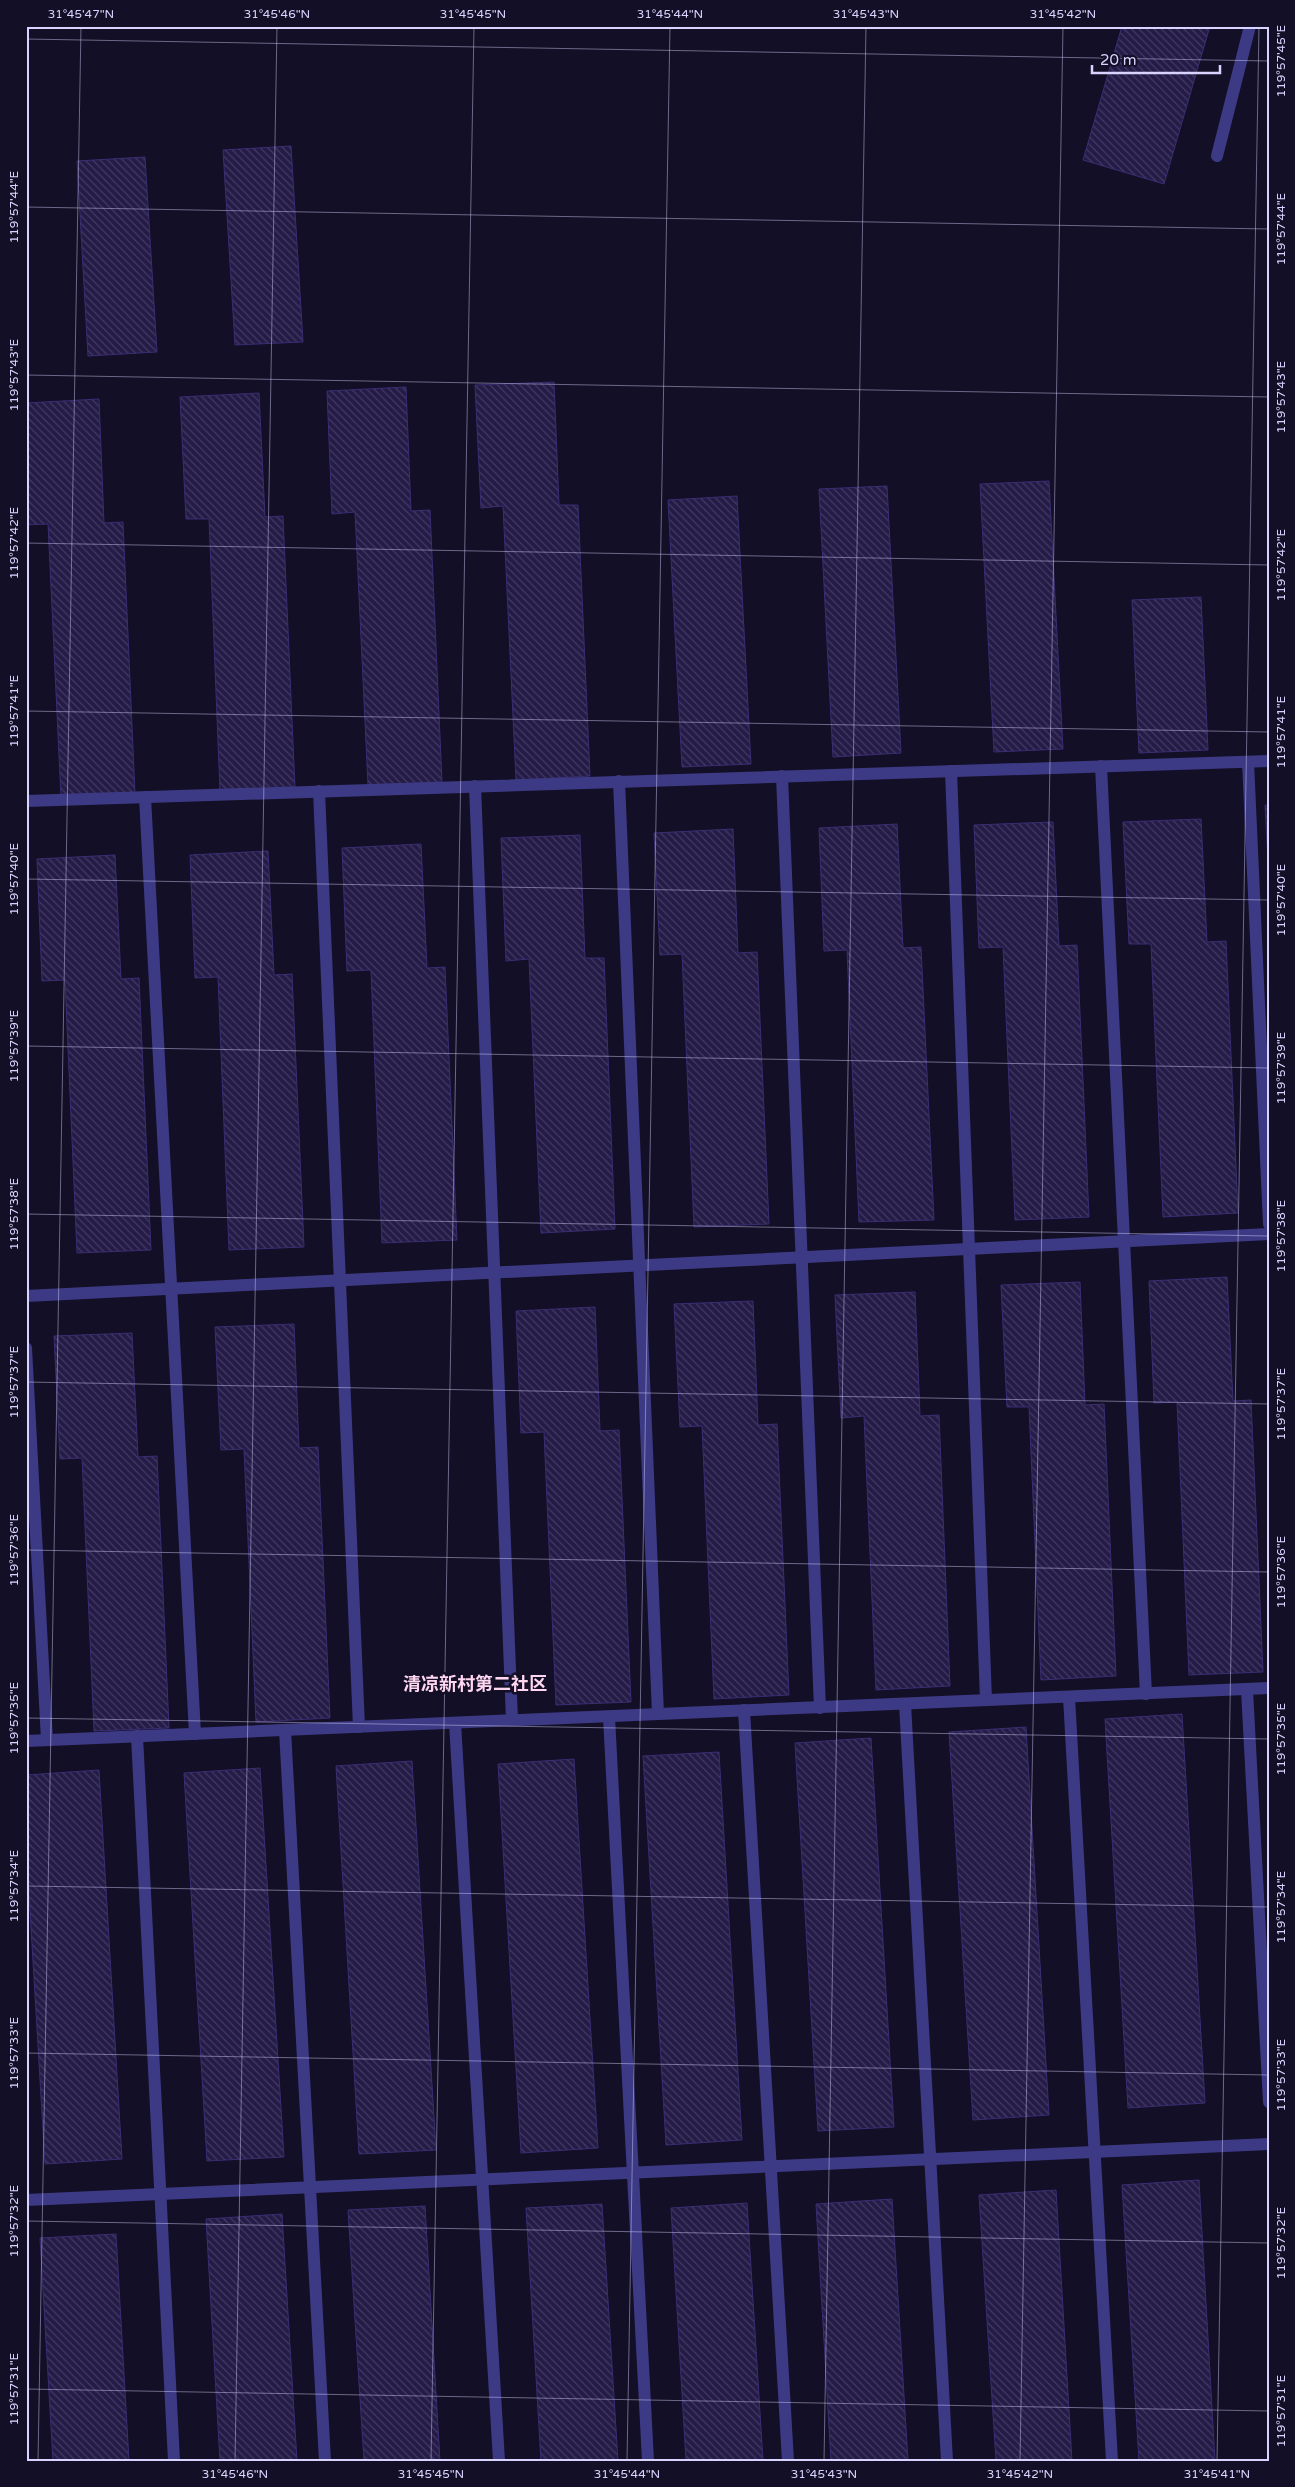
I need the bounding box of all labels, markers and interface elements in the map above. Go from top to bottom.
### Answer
text: 31°45'47"N [48,7,114,21]
text: 31°45'46"N [244,7,310,21]
text: 31°45'45"N [440,7,506,21]
text: 31°45'44"N [637,7,703,21]
text: 31°45'43"N [833,7,899,21]
text: 31°45'42"N [1030,7,1096,21]
text: 119°57'45"E [1274,24,1288,97]
scale bar [1092,42,1220,74]
text: 20 m [1100,51,1137,69]
text: 119°57'44"E [7,170,21,243]
text: 119°57'44"E [1274,192,1288,265]
text: 119°57'43"E [7,338,21,411]
text: 119°57'43"E [1274,360,1288,433]
text: 119°57'42"E [7,506,21,579]
text: 119°57'42"E [1274,528,1288,601]
text: 119°57'41"E [7,674,21,747]
text: 119°57'41"E [1274,695,1288,768]
text: 119°57'40"E [7,842,21,915]
text: 119°57'40"E [1274,863,1288,936]
text: 119°57'39"E [7,1009,21,1082]
text: 119°57'39"E [1274,1031,1288,1104]
text: 119°57'38"E [7,1177,21,1250]
text: 119°57'38"E [1274,1199,1288,1272]
text: 119°57'37"E [7,1345,21,1418]
text: 119°57'37"E [1274,1367,1288,1440]
text: 119°57'36"E [7,1513,21,1586]
text: 119°57'36"E [1274,1535,1288,1608]
district label: 清凉新村第二社区 [403,1673,547,1695]
text: 119°57'35"E [7,1681,21,1754]
text: 119°57'35"E [1274,1702,1288,1775]
text: 119°57'34"E [7,1849,21,1922]
text: 119°57'34"E [1274,1870,1288,1943]
text: 119°57'33"E [7,2016,21,2089]
text: 119°57'33"E [1274,2038,1288,2111]
text: 119°57'32"E [7,2184,21,2257]
text: 119°57'32"E [1274,2206,1288,2279]
text: 119°57'31"E [7,2352,21,2425]
text: 119°57'31"E [1274,2374,1288,2447]
text: 31°45'46"N [202,2467,268,2481]
text: 31°45'45"N [398,2467,464,2481]
text: 31°45'44"N [594,2467,660,2481]
text: 31°45'43"N [791,2467,857,2481]
text: 31°45'42"N [987,2467,1053,2481]
text: 31°45'41"N [1184,2467,1250,2481]

